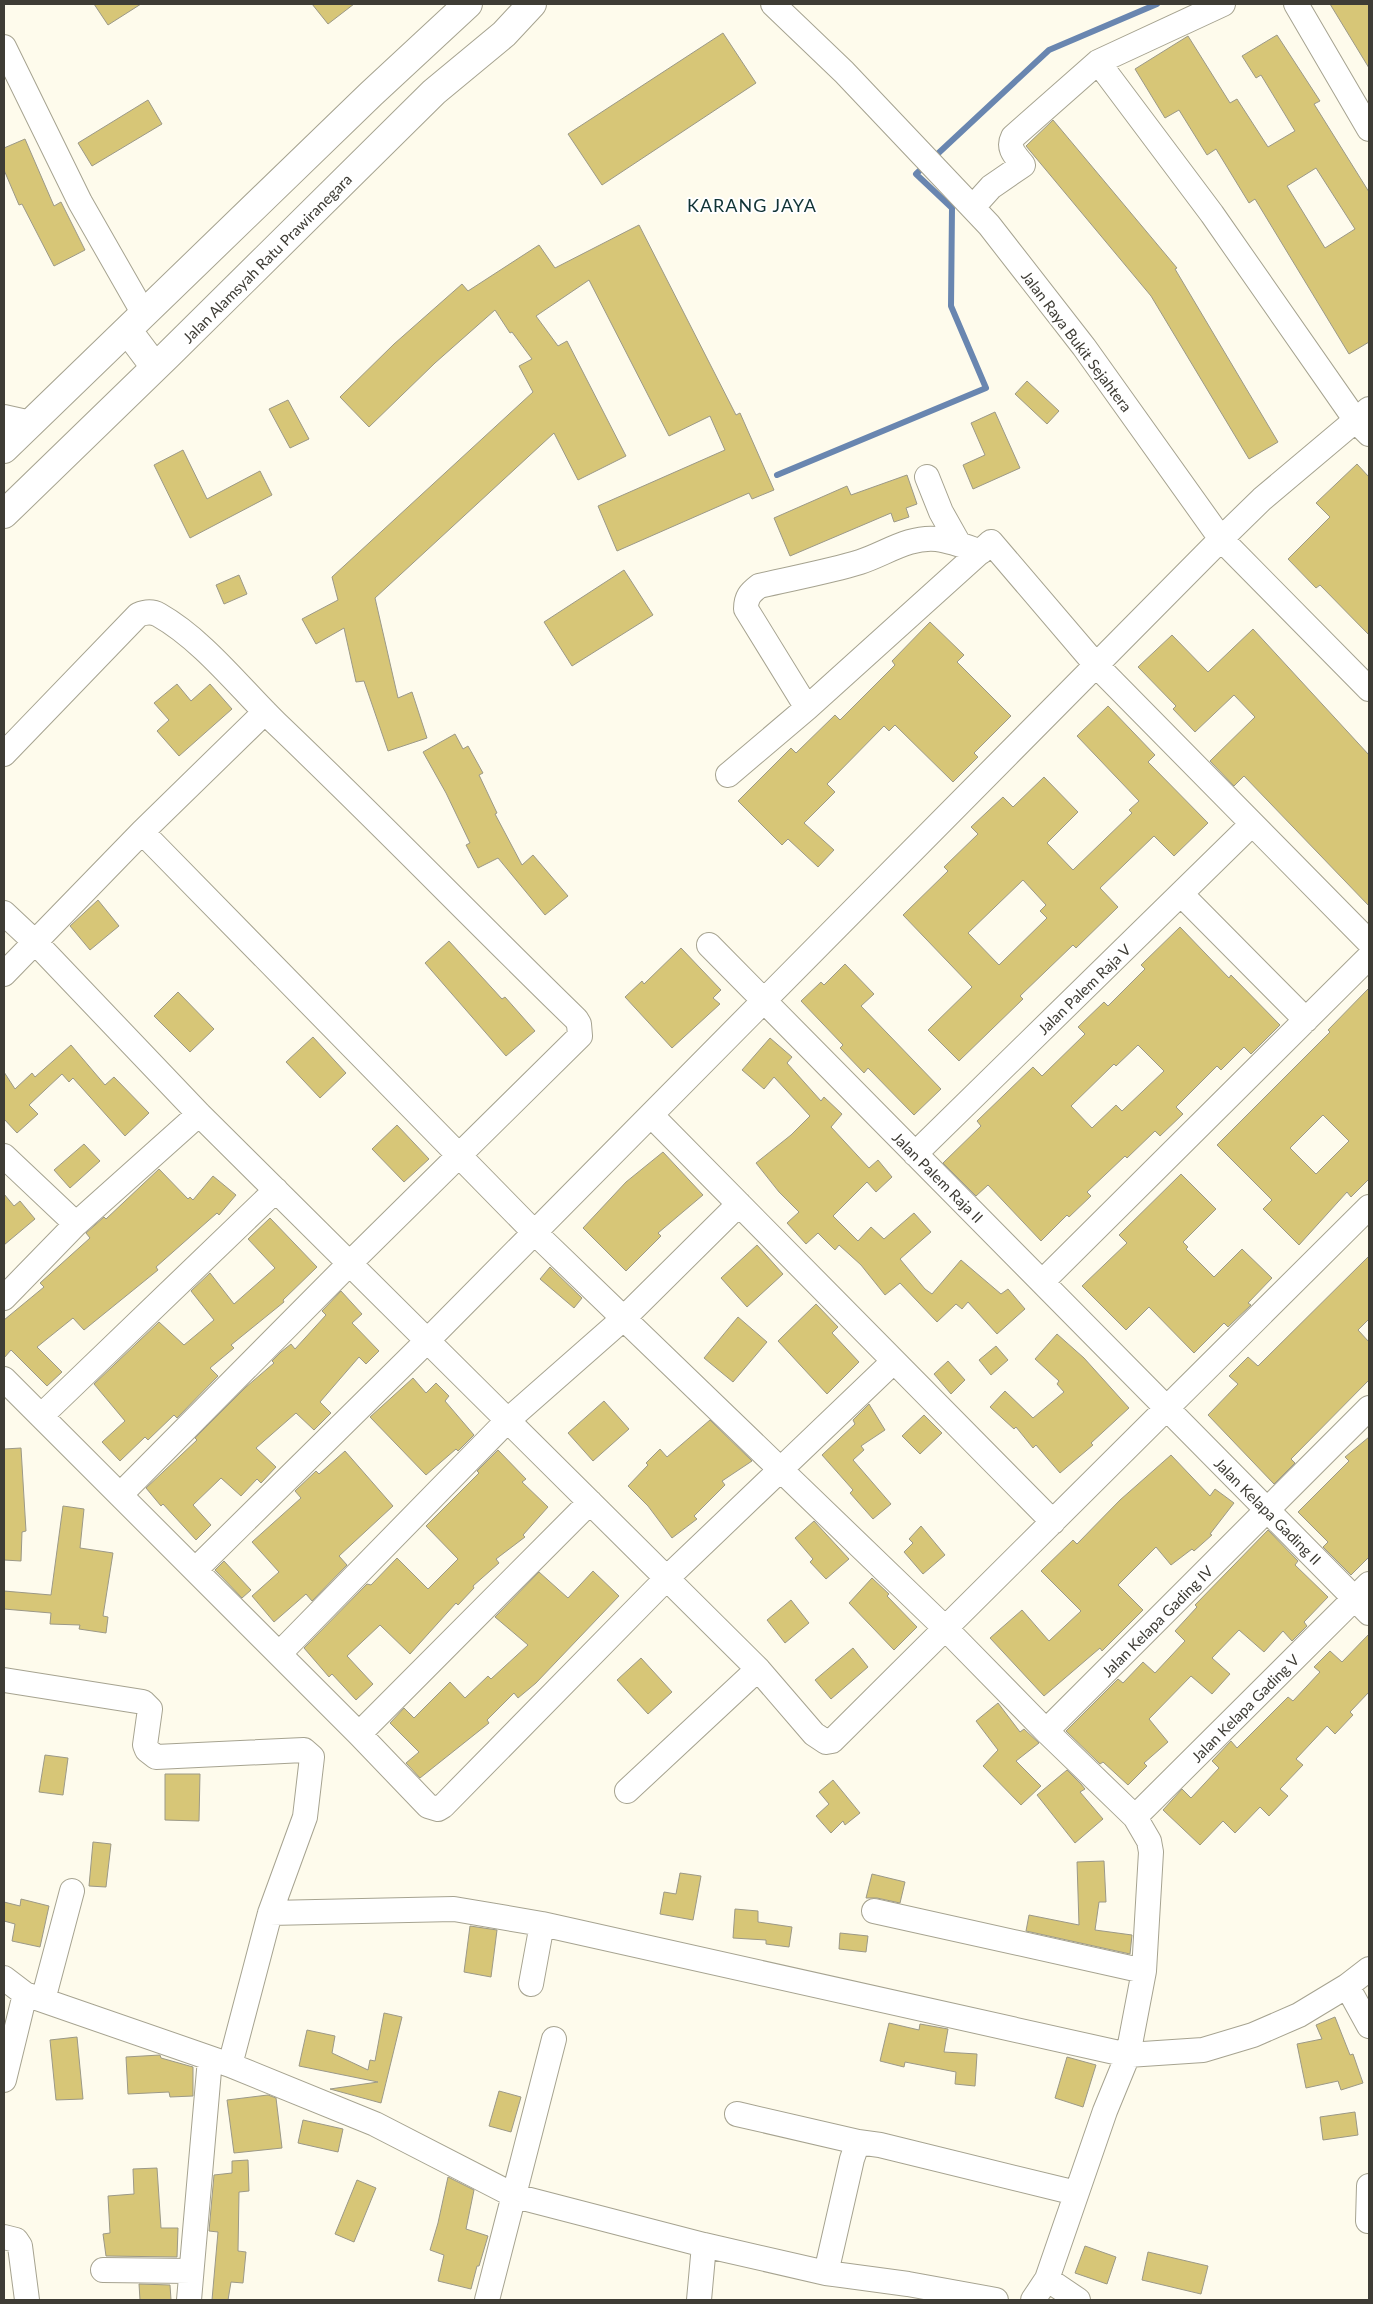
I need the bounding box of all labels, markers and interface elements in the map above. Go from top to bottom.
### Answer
street label: Jalan Alamsyah Ratu Prawiranegara [179,170,355,346]
district label: KARANG JAYA [687,194,817,216]
street label: Jalan Raya Bukit Sejahtera [1018,267,1136,415]
street label: Jalan Palem Raja V [1034,940,1135,1038]
street label: Jalan Palem Raja II [889,1128,987,1226]
street label: Jalan Kelapa Gading II [1211,1454,1325,1568]
street label: Jalan Kelapa Gading IV [1098,1561,1217,1680]
street label: Jalan Kelapa Gading V [1187,1650,1303,1766]

